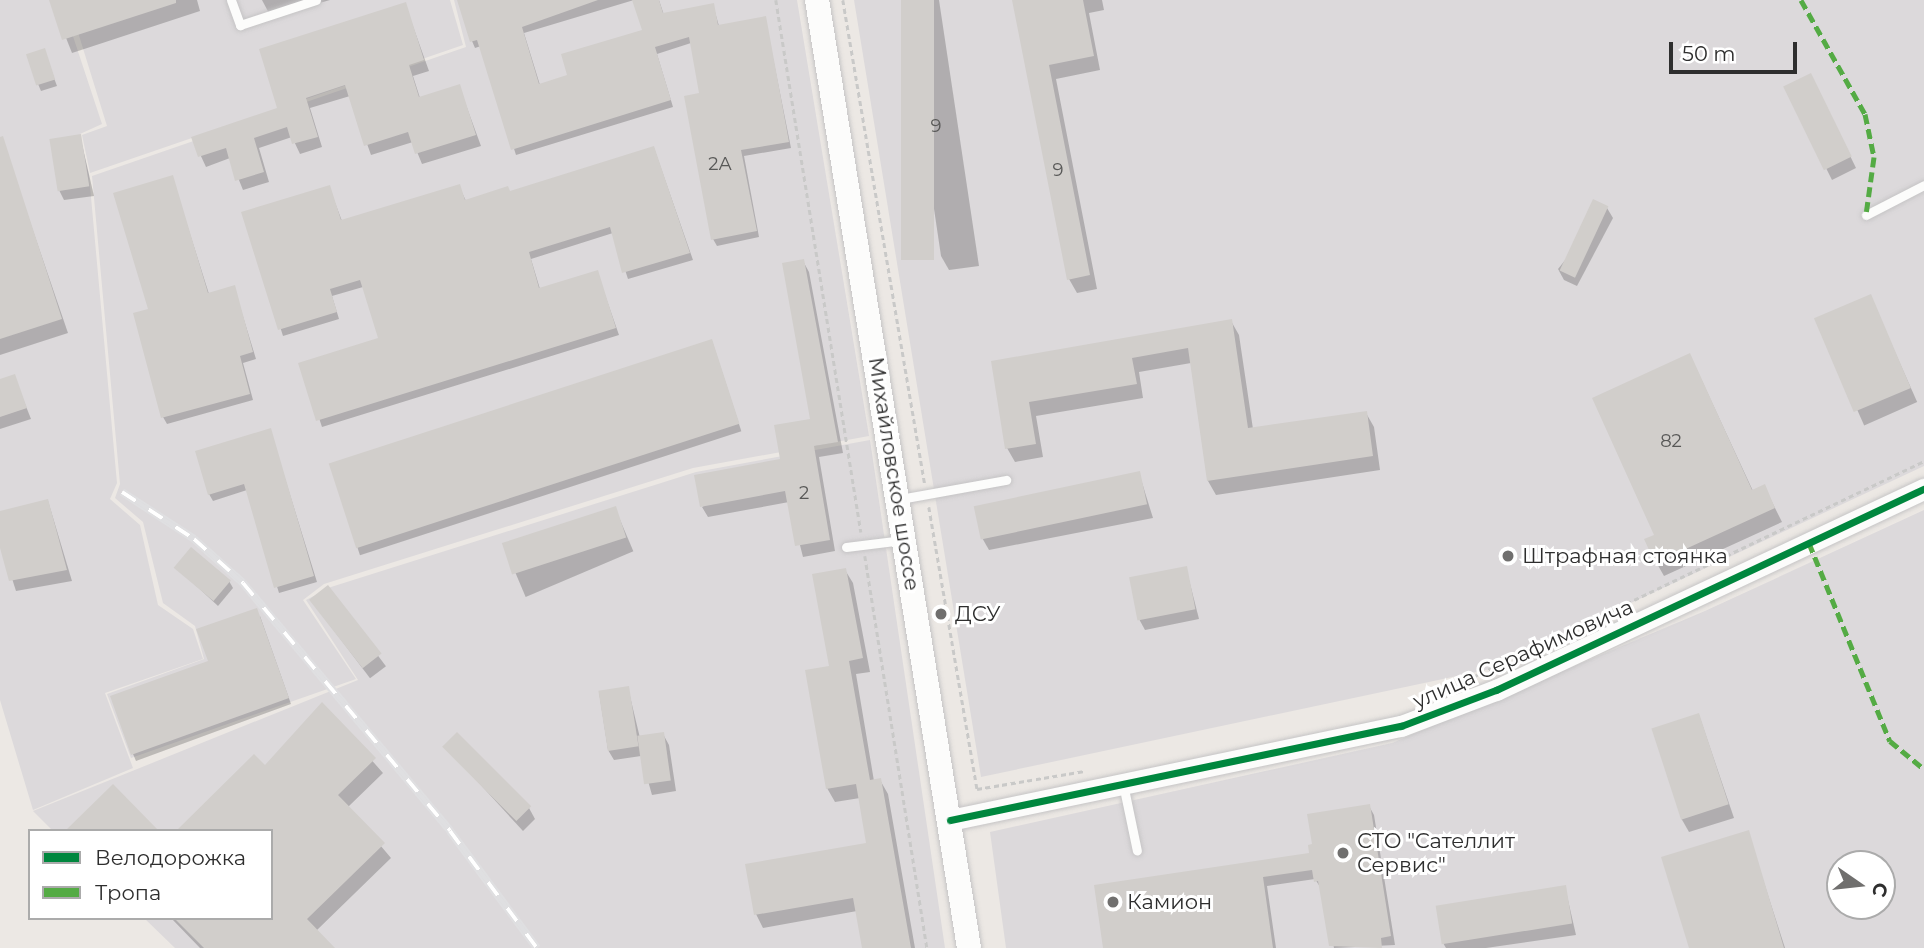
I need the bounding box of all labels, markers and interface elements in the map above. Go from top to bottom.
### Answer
scale bar [1672,28,1800,72]
text: 50 m [1682,41,1736,66]
house number: 9 [931,115,941,137]
house number: 2А [708,153,732,175]
house number: 9 [1053,159,1063,181]
street label: Михайловское шоссе [863,355,925,593]
house number: 82 [1660,430,1682,452]
house number: 2 [799,482,809,504]
place label: Штрафная стоянка [1522,543,1728,569]
marker: Штрафная стоянка [1500,548,1516,564]
street label: улица Серафимовича [1409,594,1637,714]
place label: ДСУ [955,601,1001,627]
marker: ДСУ [933,606,949,622]
place label: СТО "Сателлит Сервис" [1357,828,1515,878]
legend [28,829,273,920]
text: Велодорожка [95,845,246,870]
marker: СТО "Сателлит Сервис" [1335,845,1351,861]
north arrow [1826,850,1896,920]
text: Тропа [95,880,161,905]
text: С [1867,880,1893,899]
place label: Камион [1127,889,1212,915]
marker: Камион [1105,894,1121,910]

